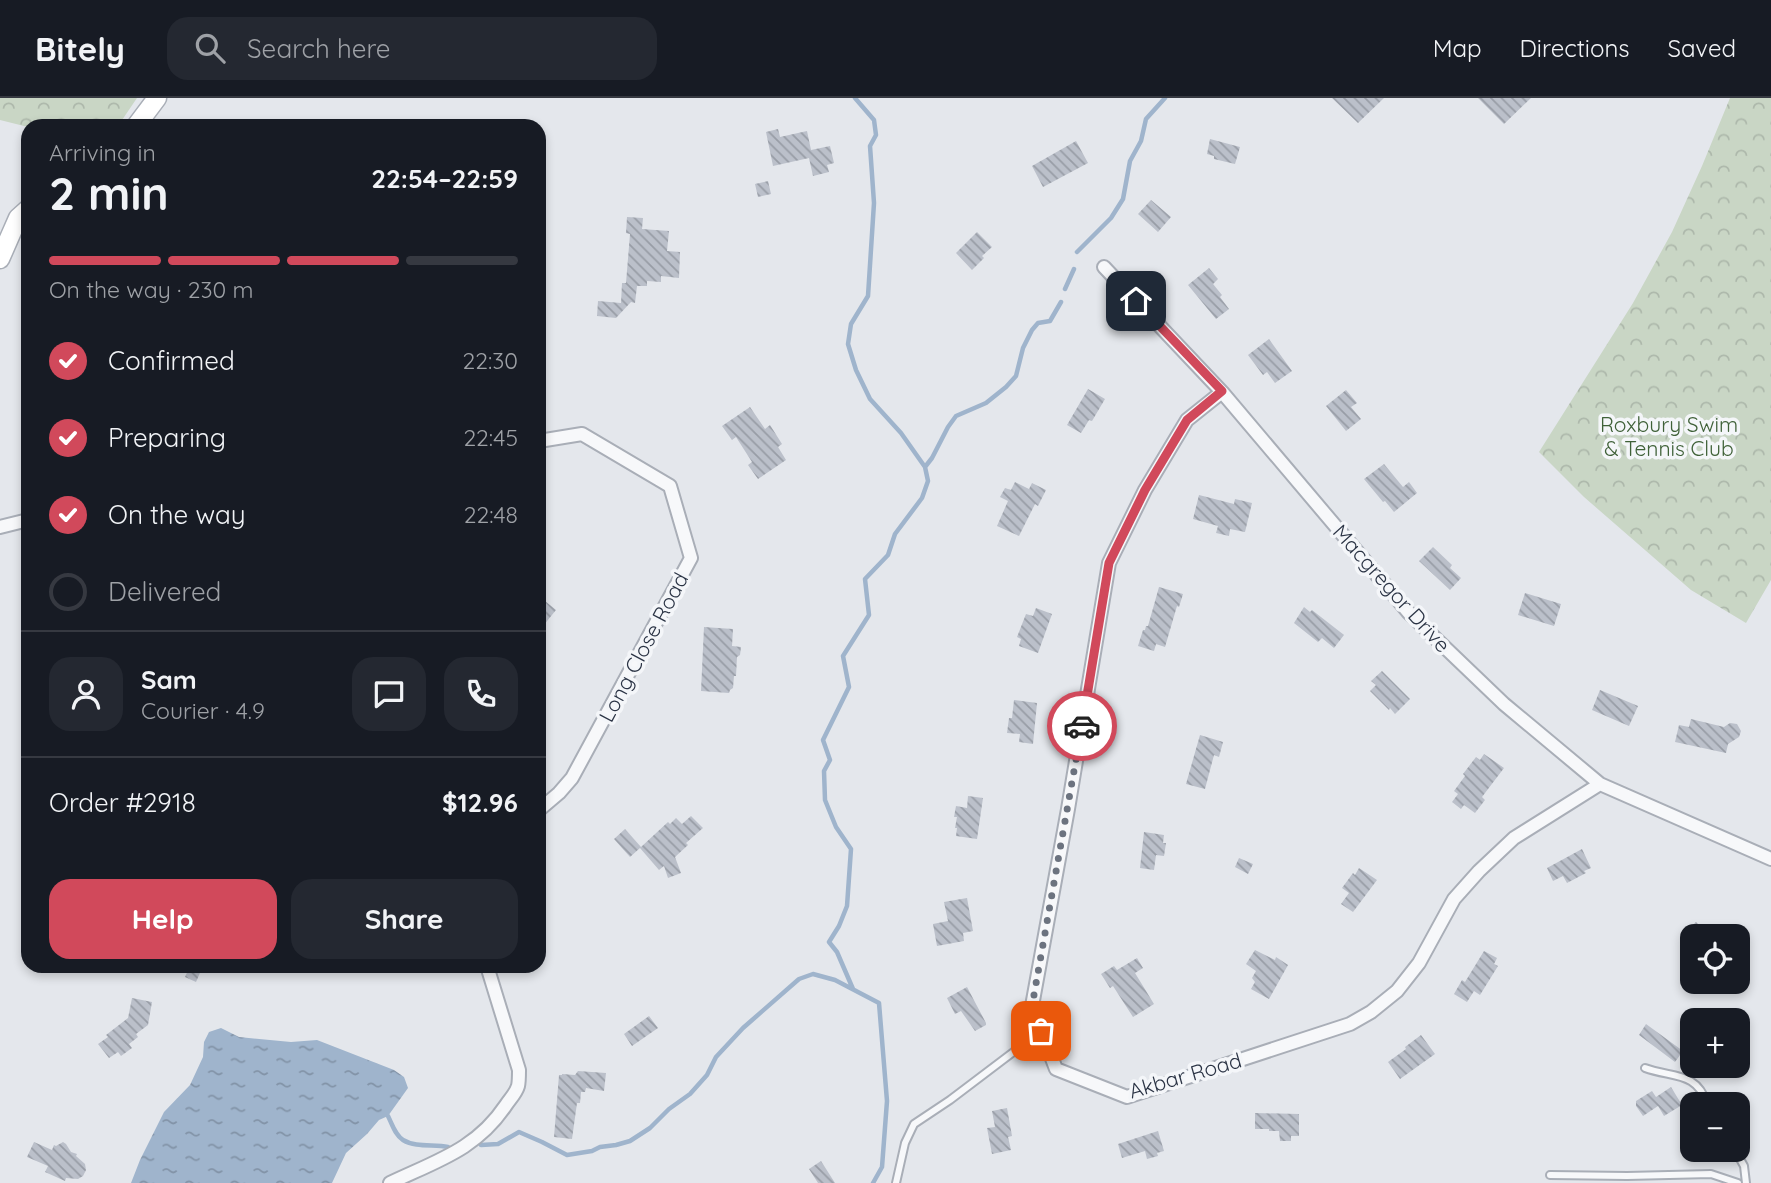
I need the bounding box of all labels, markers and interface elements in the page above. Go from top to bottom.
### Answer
search box [167,17,657,80]
text: Bitely [35,28,125,69]
icon: search [191,29,229,67]
text: Search here [247,32,391,65]
text: Map [1433,33,1482,63]
text: Directions [1520,33,1630,63]
text: Saved [1668,33,1736,63]
text: Arriving in [49,138,156,167]
text: 22:54–22:59 [371,162,518,195]
text: 2 min [49,164,169,222]
pin [1106,271,1166,331]
text: On the way · 230 m [49,275,254,304]
icon: home [1117,282,1155,320]
icon: check [49,342,87,380]
text: Confirmed [108,344,235,377]
text: 22:30 [462,346,518,375]
park label: Roxbury Swim & Tennis Club [1600,411,1738,461]
icon: check [49,419,87,457]
text: Preparing [108,421,226,454]
text: 22:45 [463,423,518,452]
icon: check [49,496,87,534]
text: On the way [108,498,246,531]
text: 22:48 [464,500,518,529]
street label: Macgregor Drive [1328,519,1456,657]
street label: Long Close Road [593,568,693,726]
text: Delivered [108,575,221,608]
button: person [49,657,123,731]
button: chat [352,657,426,731]
button: phone [444,657,518,731]
text: Sam [141,663,197,696]
courier [1047,691,1117,761]
text: Courier · 4.9 [141,696,265,725]
icon: car [1063,707,1101,745]
text: Order #2918 [49,786,196,819]
text: $12.96 [442,786,518,819]
button: Help [49,879,277,959]
button: Share [291,879,518,959]
map controls [1680,924,1750,1162]
button: locate [1680,924,1750,994]
pin [1011,1001,1071,1061]
button: + [1680,1008,1750,1078]
icon: bag [1022,1012,1060,1050]
street label: Akbar Road [1126,1047,1244,1103]
button: − [1680,1092,1750,1162]

